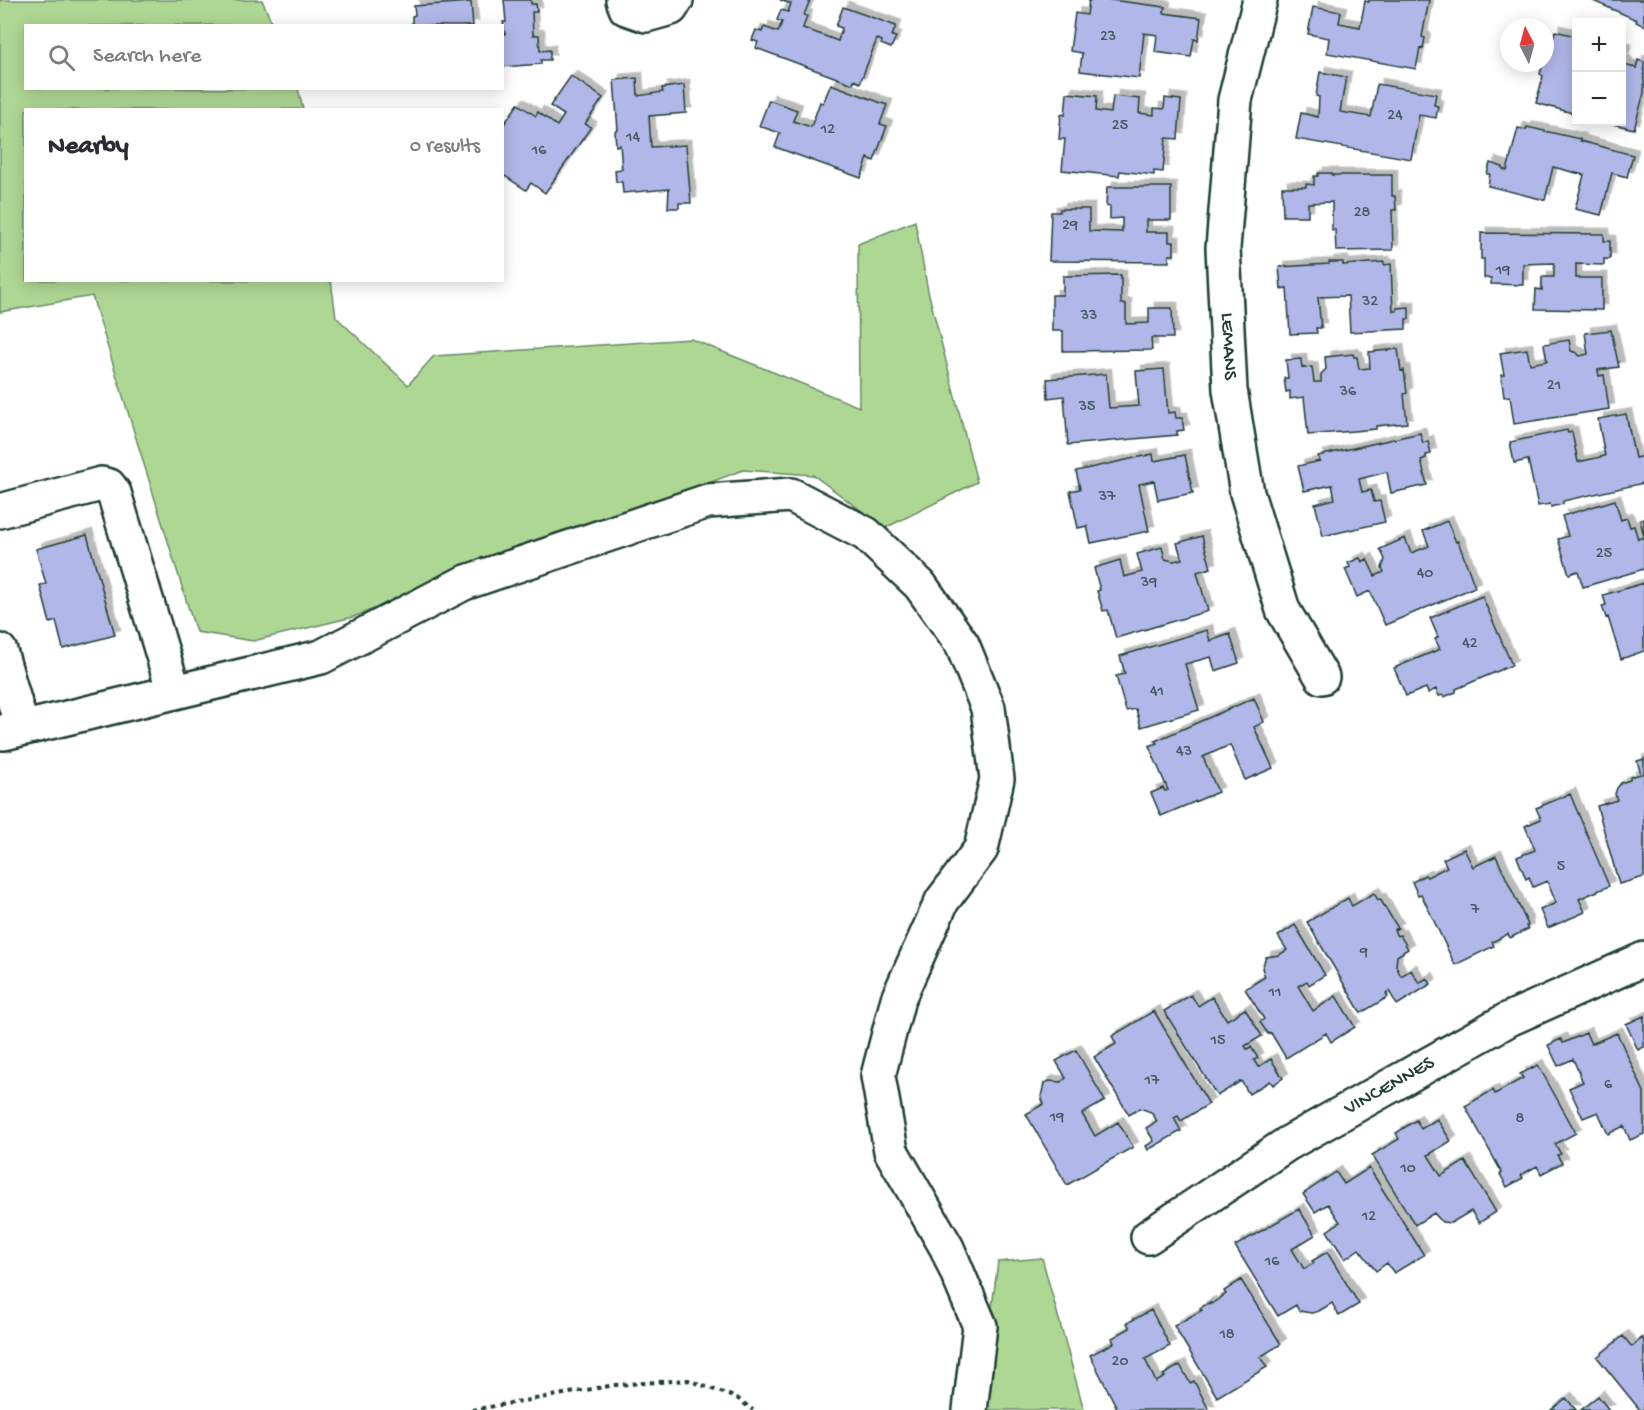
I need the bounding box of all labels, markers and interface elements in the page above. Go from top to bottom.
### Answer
north arrow [1500,18,1554,72]
map controls [1572,18,1626,126]
button: + [1572,18,1626,72]
search box [24,24,504,90]
house number: 23 [1100,28,1116,47]
icon: search [45,41,78,74]
text: Search here [93,44,201,70]
button: − [1572,72,1626,126]
house number: 24 [1387,107,1403,126]
house number: 25 [1112,117,1128,136]
house number: 12 [820,121,835,140]
house number: 14 [625,129,640,148]
text: Nearby [48,132,129,163]
text: 0 results [410,136,480,159]
house number: 16 [531,142,547,161]
house number: 28 [1354,204,1371,223]
house number: 29 [1062,217,1078,236]
house number: 19 [1495,262,1510,281]
house number: 32 [1361,293,1378,312]
house number: 33 [1080,307,1097,326]
street label: LEMANS [1215,312,1241,381]
house number: 21 [1547,377,1561,396]
house number: 36 [1339,383,1357,402]
house number: 35 [1078,398,1095,417]
house number: 37 [1098,488,1116,507]
house number: 25 [1596,545,1612,564]
house number: 40 [1417,565,1433,584]
house number: 39 [1140,574,1157,593]
house number: 42 [1462,635,1478,654]
house number: 41 [1150,683,1164,702]
house number: 43 [1176,743,1192,762]
house number: 5 [1557,858,1565,877]
house number: 7 [1470,901,1480,920]
house number: 9 [1359,944,1368,963]
house number: 11 [1268,984,1281,1003]
house number: 15 [1210,1032,1225,1051]
street label: VINCENNES [1339,1051,1440,1121]
house number: 17 [1144,1072,1160,1091]
house number: 6 [1604,1076,1613,1095]
house number: 19 [1049,1109,1064,1128]
house number: 8 [1516,1110,1525,1129]
house number: 10 [1399,1160,1416,1179]
house number: 12 [1361,1208,1376,1227]
house number: 16 [1264,1253,1280,1272]
house number: 18 [1218,1326,1235,1345]
house number: 20 [1112,1353,1128,1372]

